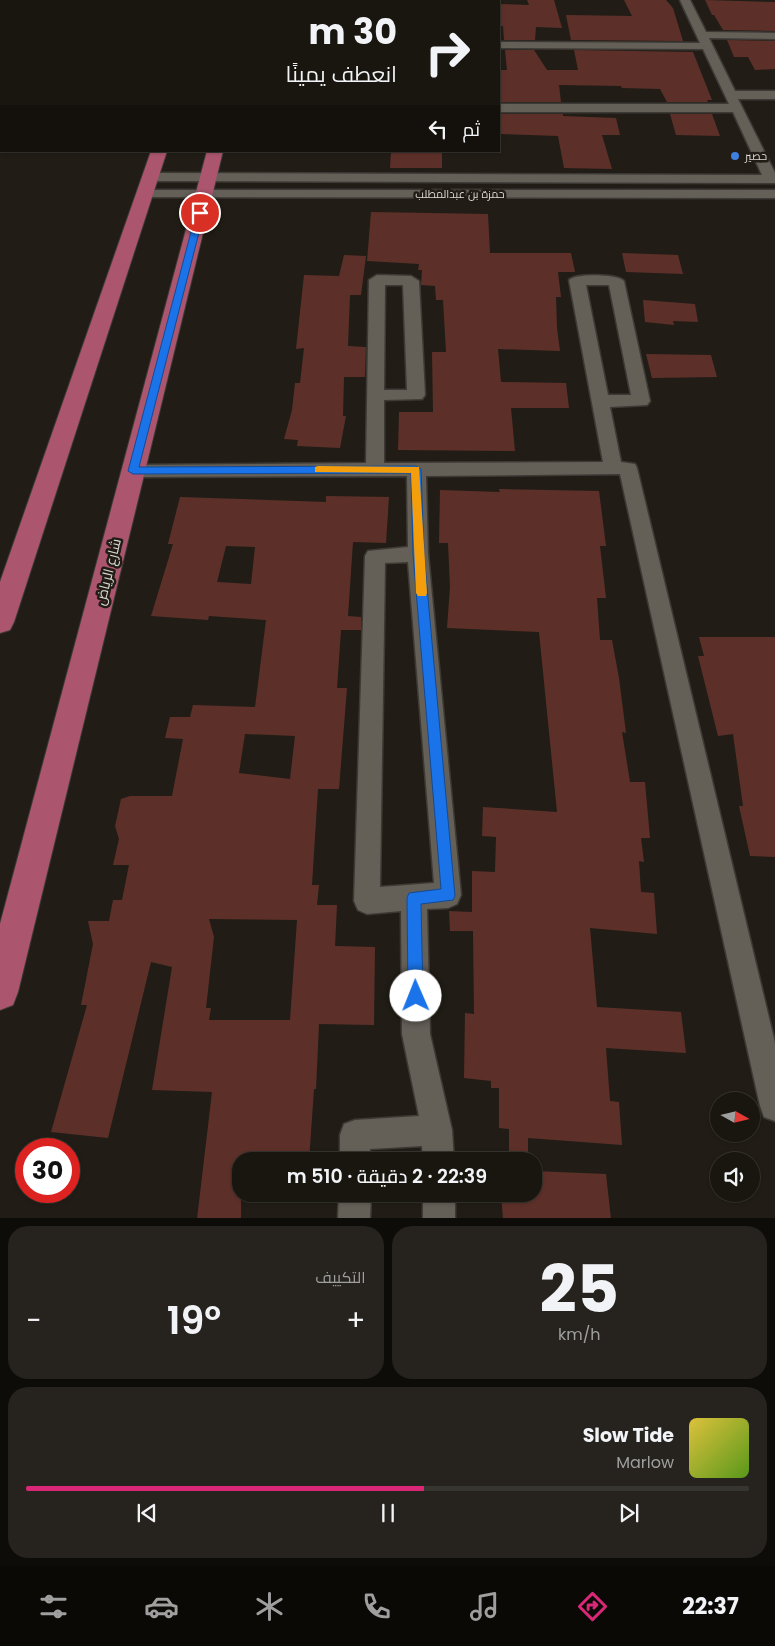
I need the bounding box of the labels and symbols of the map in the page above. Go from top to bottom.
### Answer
place label: حصير [744,148,767,164]
marker: حصير [729,150,741,162]
street label: حمزة بن عبدالمطلب [415,186,505,202]
pin [179,192,221,234]
street label: شارع الرياض [90,536,126,608]
position arrow [389,969,441,1021]
north arrow [710,1092,760,1142]
speed limit sign: 30 [15,1138,80,1203]

